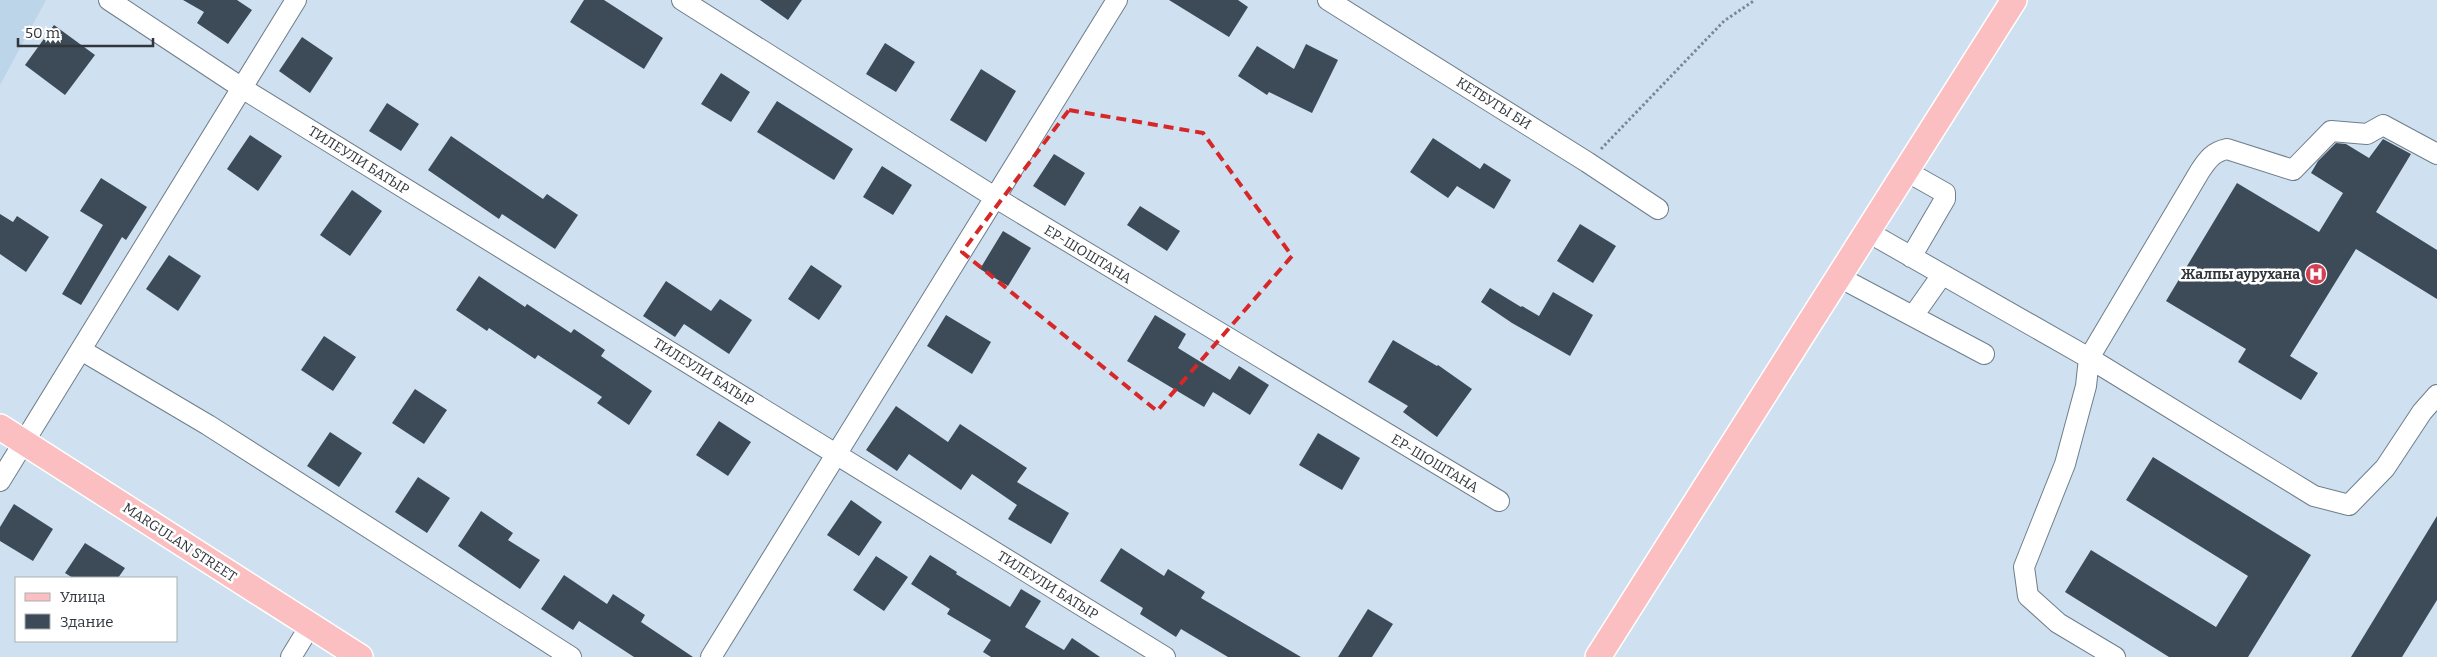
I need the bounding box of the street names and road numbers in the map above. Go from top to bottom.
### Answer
street label: КЕТБУГЫ БИ [1453,74,1534,133]
street label: ТИЛЕУЛИ БАТЫР [305,123,412,198]
street label: ЕР-ШОШТАНА [1041,222,1135,287]
street label: ТИЛЕУЛИ БАТЫР [650,335,757,410]
street label: ЕР-ШОШТАНА [1388,431,1482,496]
street label: MARGULAN STREET [120,499,240,586]
street label: ТИЛЕУЛИ БАТЫР [994,548,1101,623]

